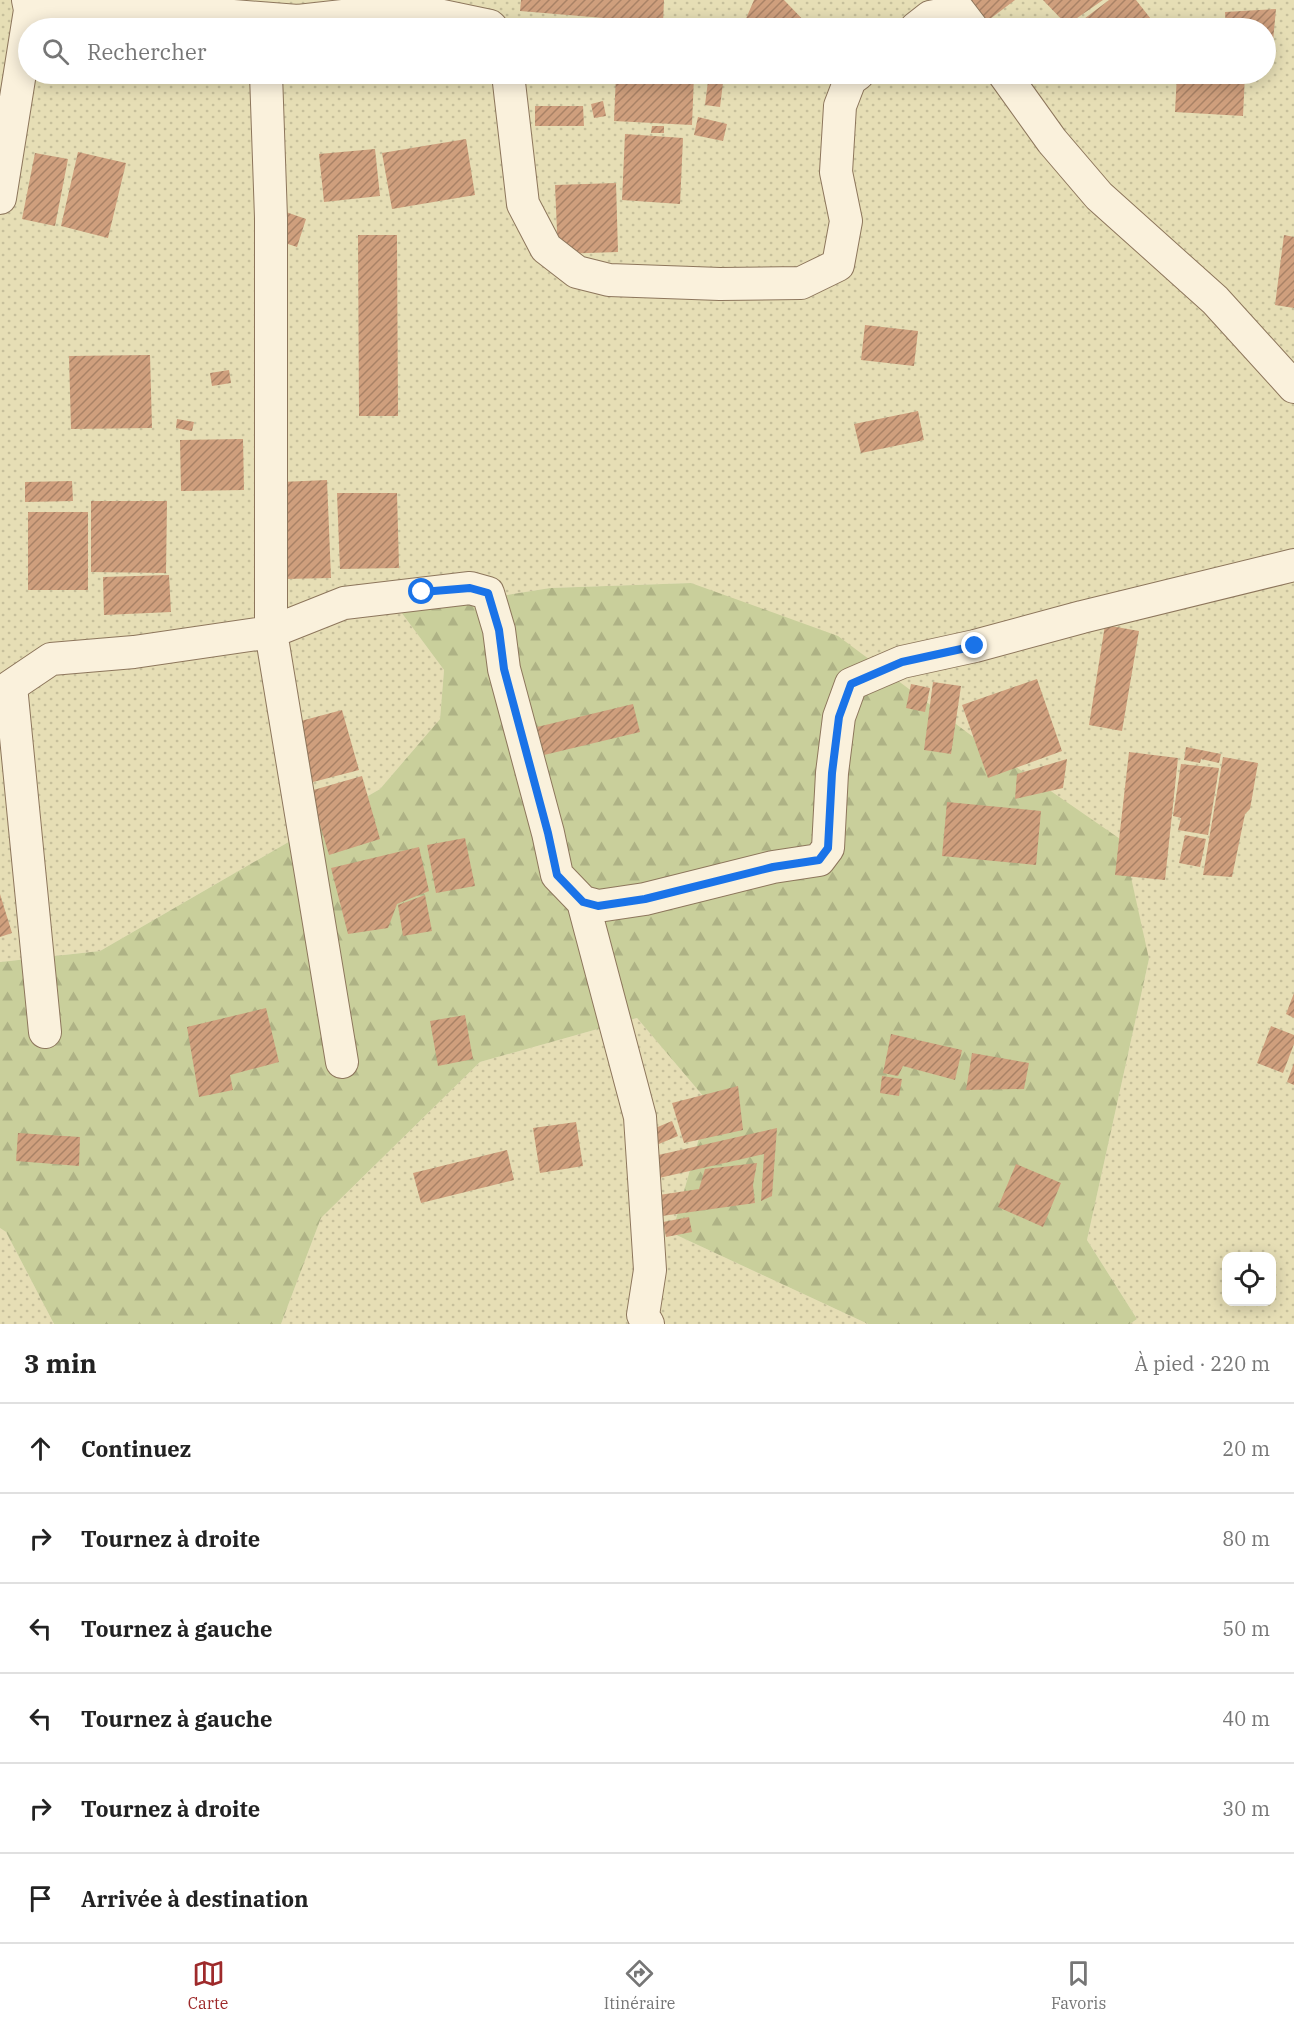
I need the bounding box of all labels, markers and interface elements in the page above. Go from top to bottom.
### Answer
search box [18,18,1276,84]
icon: search [39,35,72,68]
text: Rechercher [87,37,206,66]
route start [408,578,434,604]
route end [961,632,987,658]
map controls [1222,1252,1276,1306]
button: locate [1222,1252,1276,1306]
text: 3 min [24,1346,97,1380]
text: À pied · 220 m [1135,1350,1270,1377]
icon: ahead [24,1432,57,1465]
text: Continuez [81,1434,191,1463]
text: 20 m [1222,1435,1270,1462]
icon: right [24,1522,57,1555]
text: Tournez à droite [81,1524,260,1553]
text: 80 m [1222,1525,1270,1552]
icon: left [24,1612,57,1645]
text: Tournez à gauche [81,1614,272,1643]
text: 50 m [1222,1615,1270,1642]
icon: left [24,1702,57,1735]
text: Tournez à gauche [81,1704,272,1733]
text: 40 m [1222,1705,1270,1732]
icon: right [24,1792,57,1825]
text: Tournez à droite [81,1794,260,1823]
text: 30 m [1222,1795,1270,1822]
icon: arrive [24,1882,57,1915]
text: Arrivée à destination [81,1884,309,1913]
tab: Carte [188,1957,228,2013]
tab: Itinéraire [604,1957,675,2013]
tab: Favoris [1051,1957,1106,2013]

